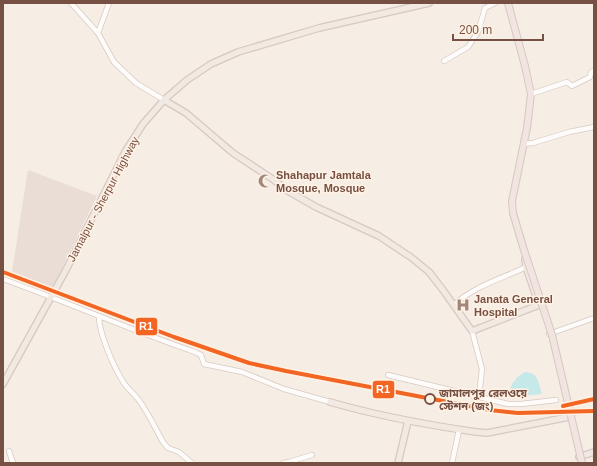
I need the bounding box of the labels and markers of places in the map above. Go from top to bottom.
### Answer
place label: Shahapur Jamtala Mosque, Mosque [276,169,372,194]
mosque icon: Shahapur Jamtala Mosque, Mosque [257,173,273,189]
place label: Janata General Hospital [474,293,553,318]
hospital icon: Janata General Hospital [455,297,471,313]
place label: জামালপুর রেলওয়ে স্টেশন (জং) [438,387,527,412]
marker: জামালপুর রেলওয়ে স্টেশন (জং) [424,393,436,405]

